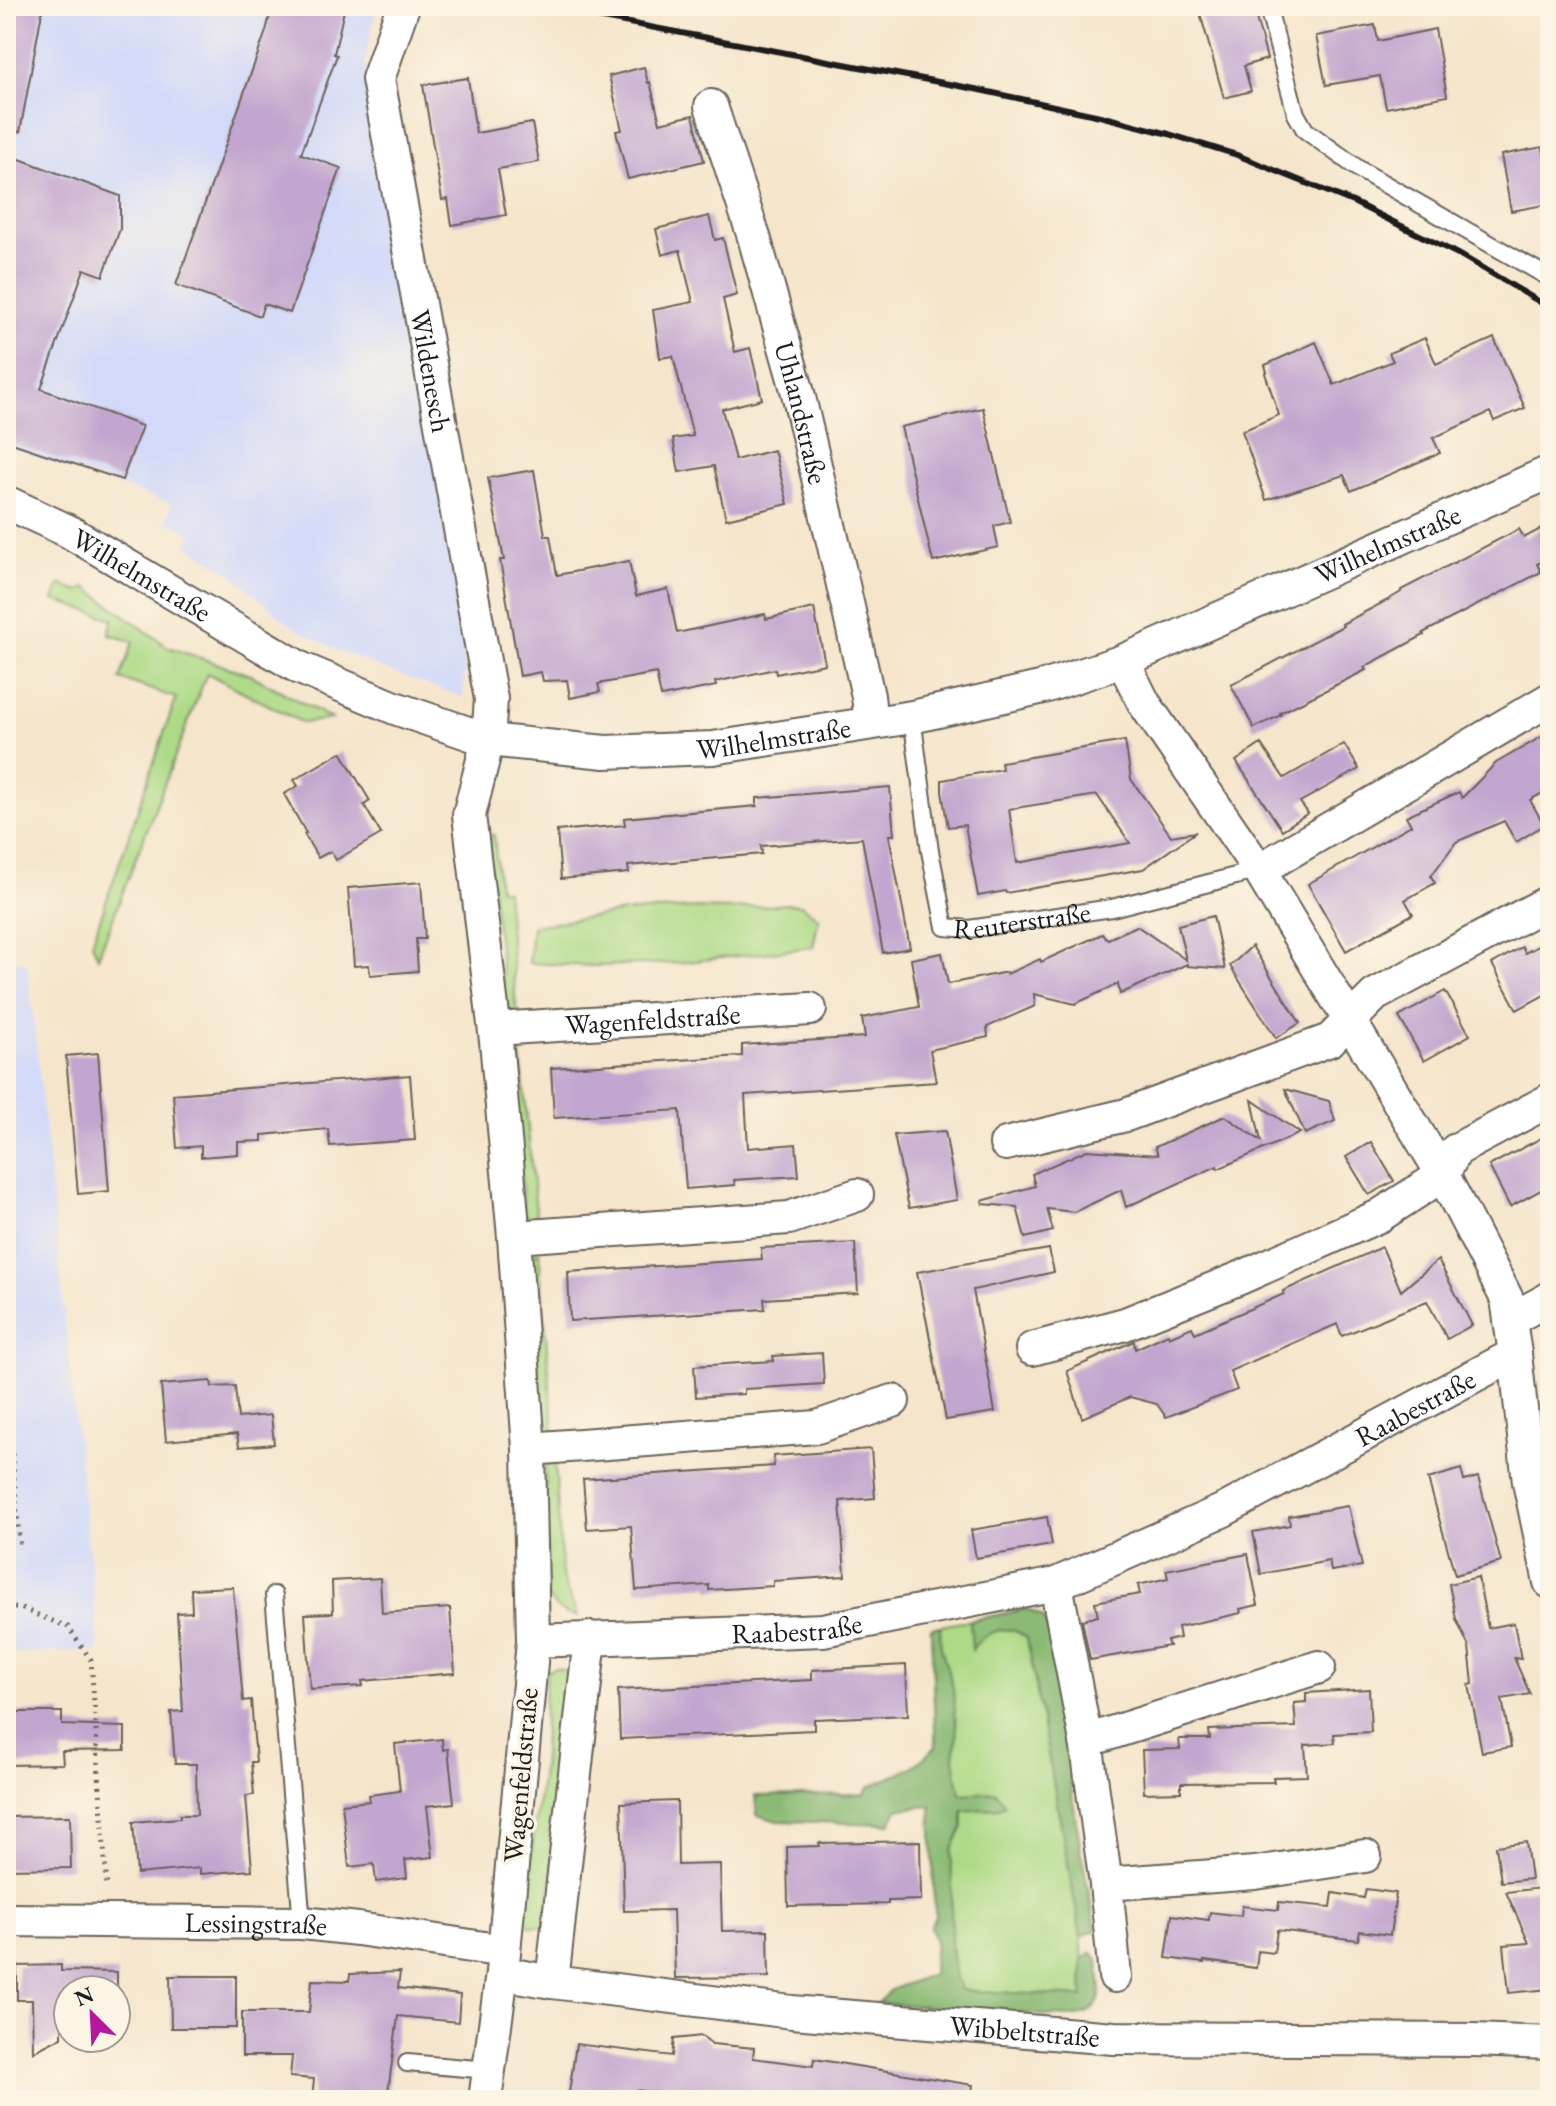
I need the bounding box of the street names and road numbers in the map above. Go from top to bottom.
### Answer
street label: Wildenesch [402,307,460,435]
street label: Uhlandstraße [766,337,837,487]
street label: Wilhelmstraße [1309,496,1466,592]
street label: Wilhelmstraße [65,519,218,630]
street label: Wilhelmstraße [695,709,853,767]
street label: Reuterstraße [952,893,1093,947]
street label: Wagenfeldstraße [564,995,741,1043]
street label: Raabestraße [1349,1361,1481,1454]
street label: Raabestraße [731,1605,865,1651]
street label: Wagenfeldstraße [494,1686,546,1864]
street label: Lessingstraße [184,1904,329,1944]
street label: Wibbeltstraße [948,2007,1101,2055]

